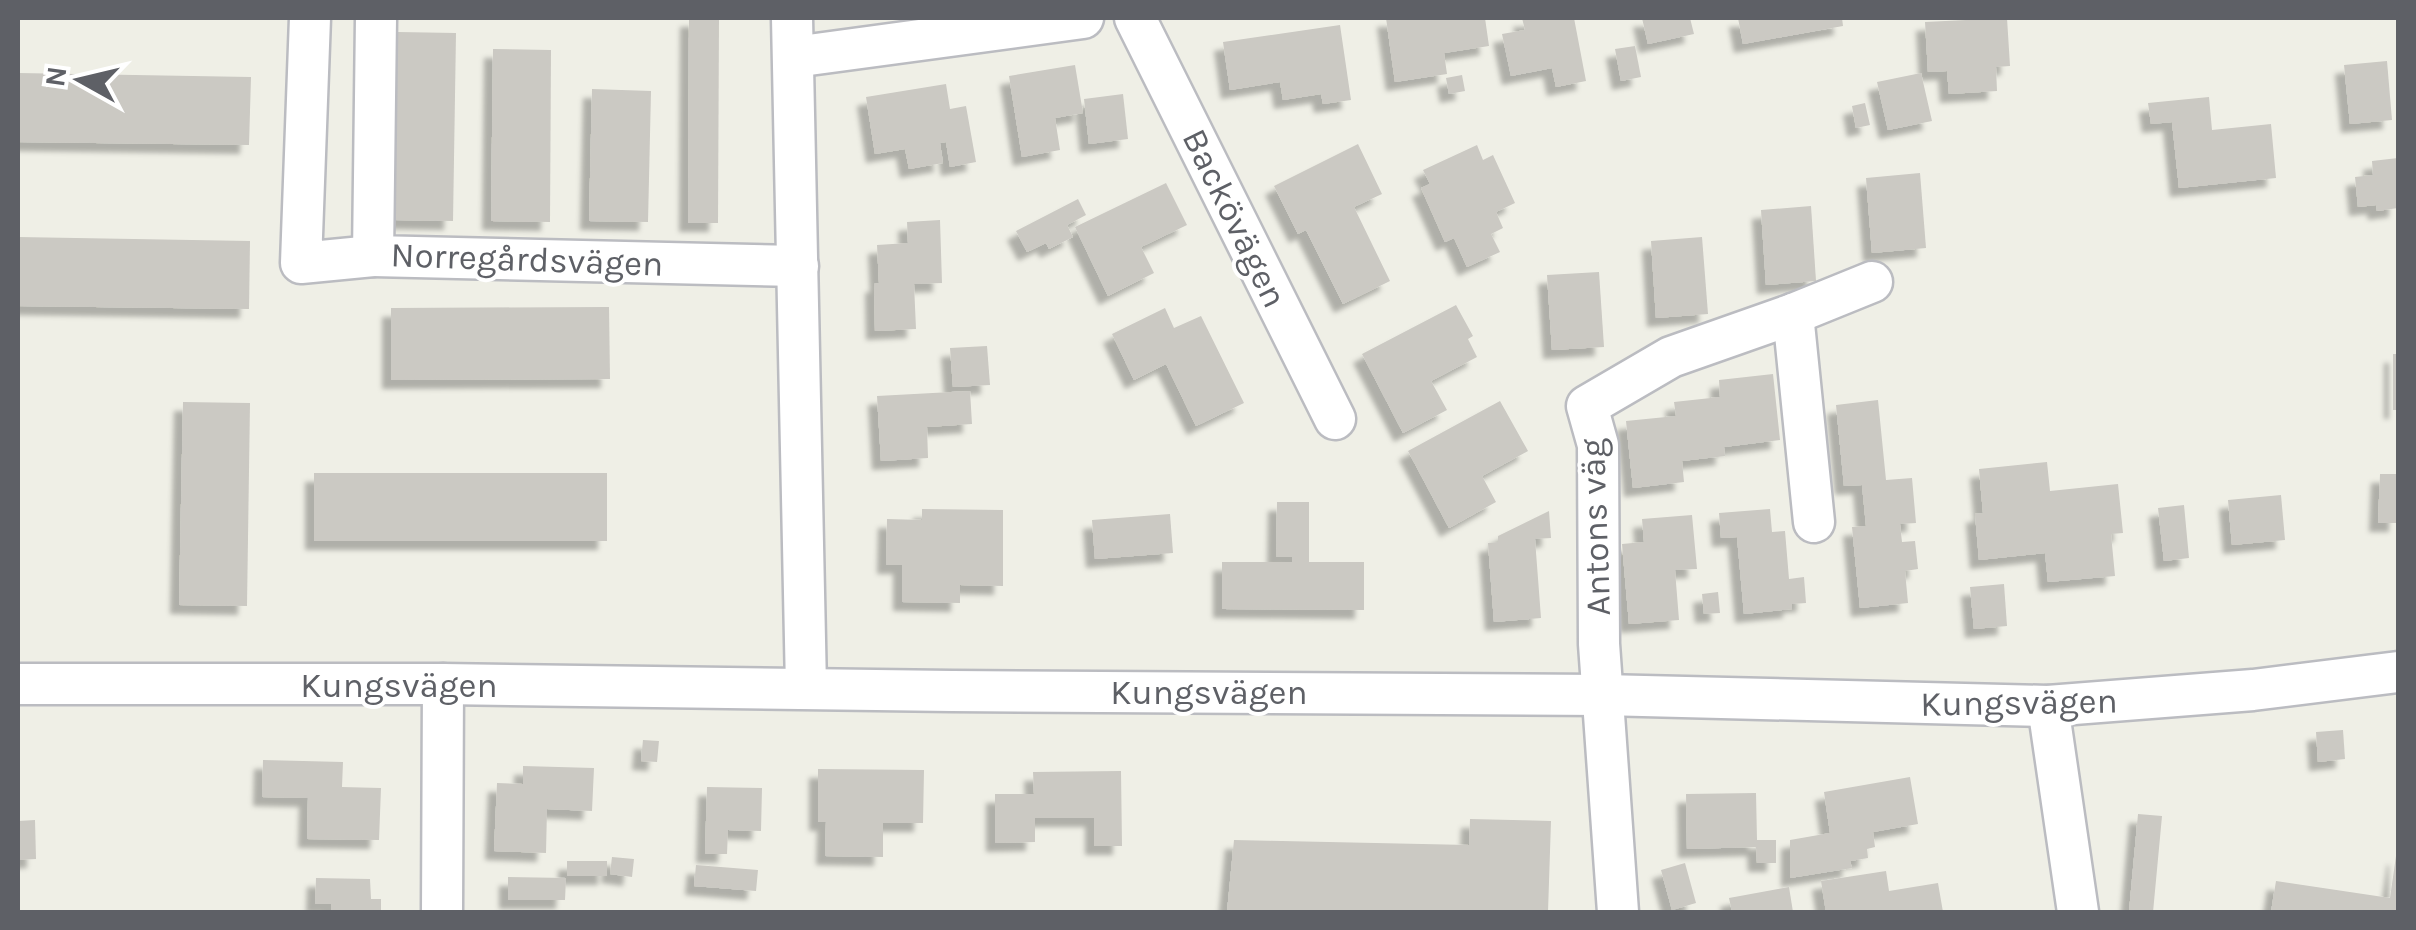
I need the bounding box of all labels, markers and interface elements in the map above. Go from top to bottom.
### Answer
north arrow [30,30,130,130]
text: N [38,64,73,89]
street label: Backövägen [1174,122,1295,314]
street label: Norregårdsvägen [390,234,664,285]
street label: Antons väg [1572,437,1619,617]
street label: Kungsvägen [300,665,498,706]
street label: Kungsvägen [1110,672,1308,713]
street label: Kungsvägen [1920,680,2118,725]

